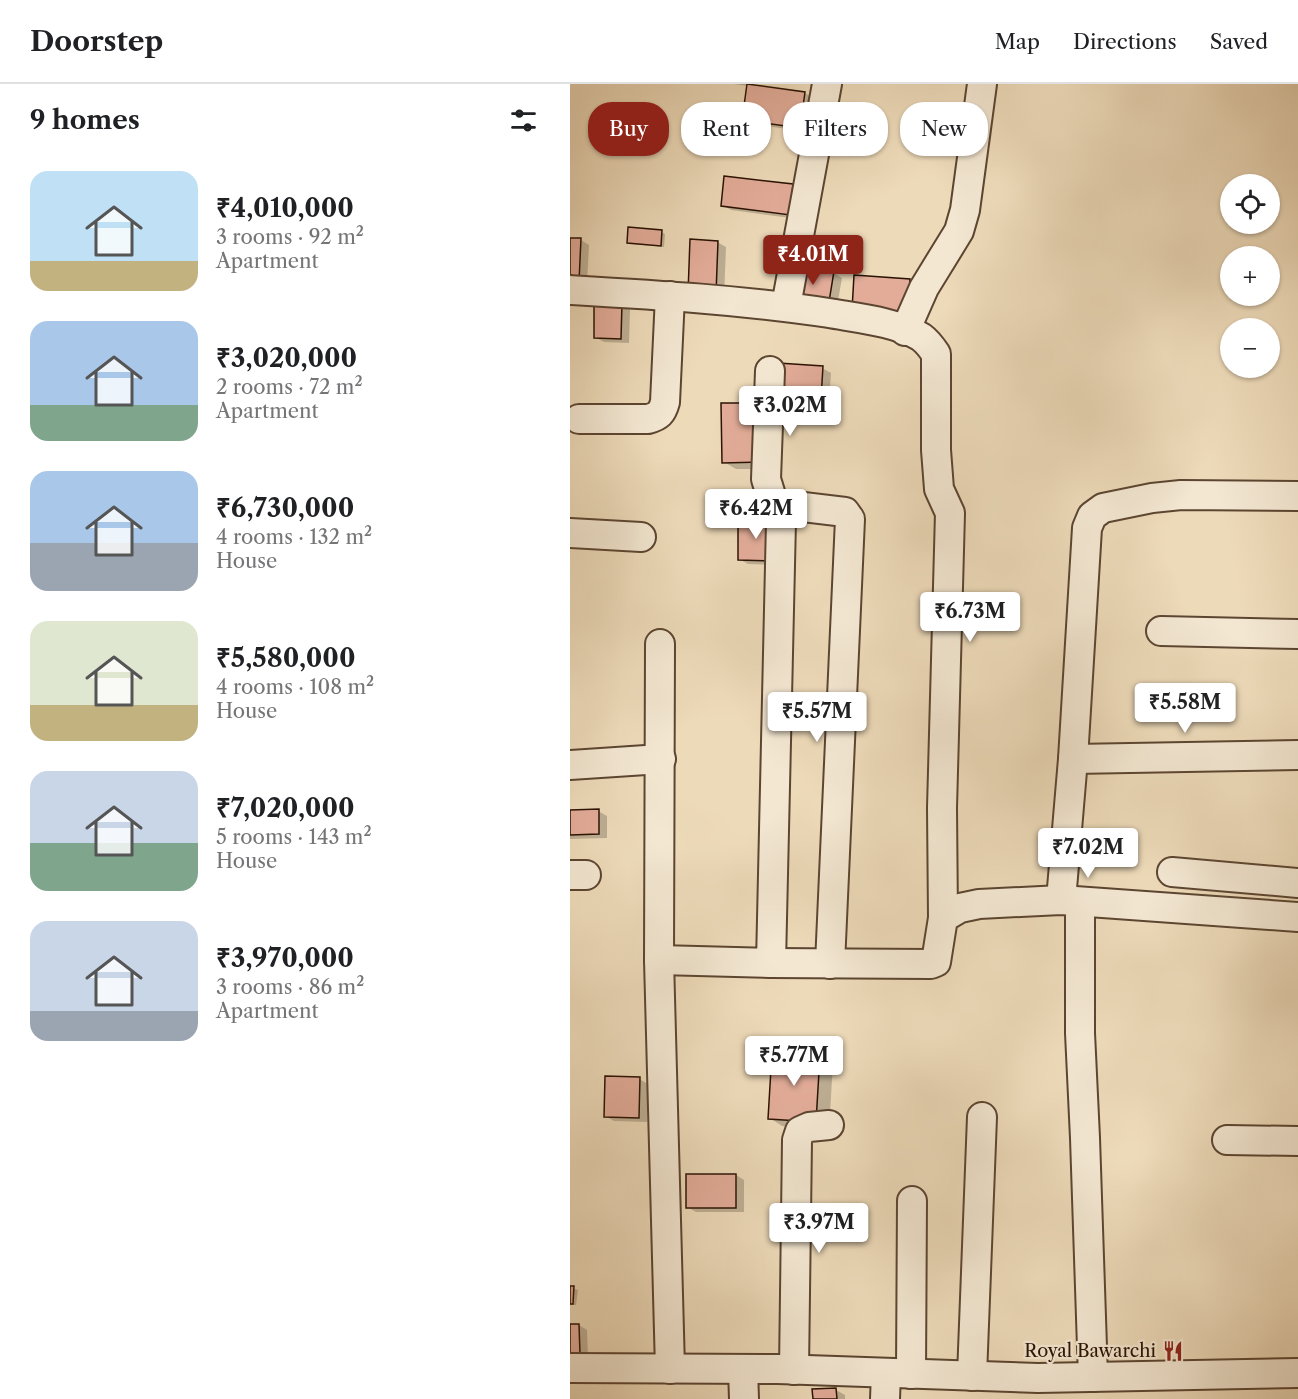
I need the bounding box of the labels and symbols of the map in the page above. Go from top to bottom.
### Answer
pin: ₹4.01M [764,235,862,286]
pin: ₹3.02M [741,386,839,437]
pin: ₹6.42M [707,489,805,540]
pin: ₹6.73M [921,592,1019,643]
pin: ₹5.58M [1136,683,1234,734]
pin: ₹5.57M [768,692,866,743]
pin: ₹7.02M [1039,828,1137,879]
pin: ₹5.77M [745,1036,843,1087]
pin: ₹3.97M [770,1203,868,1254]
restaurant icon: Royal Bawarchi [1161,1339,1185,1363]
place label: Royal Bawarchi [1024,1340,1157,1362]

